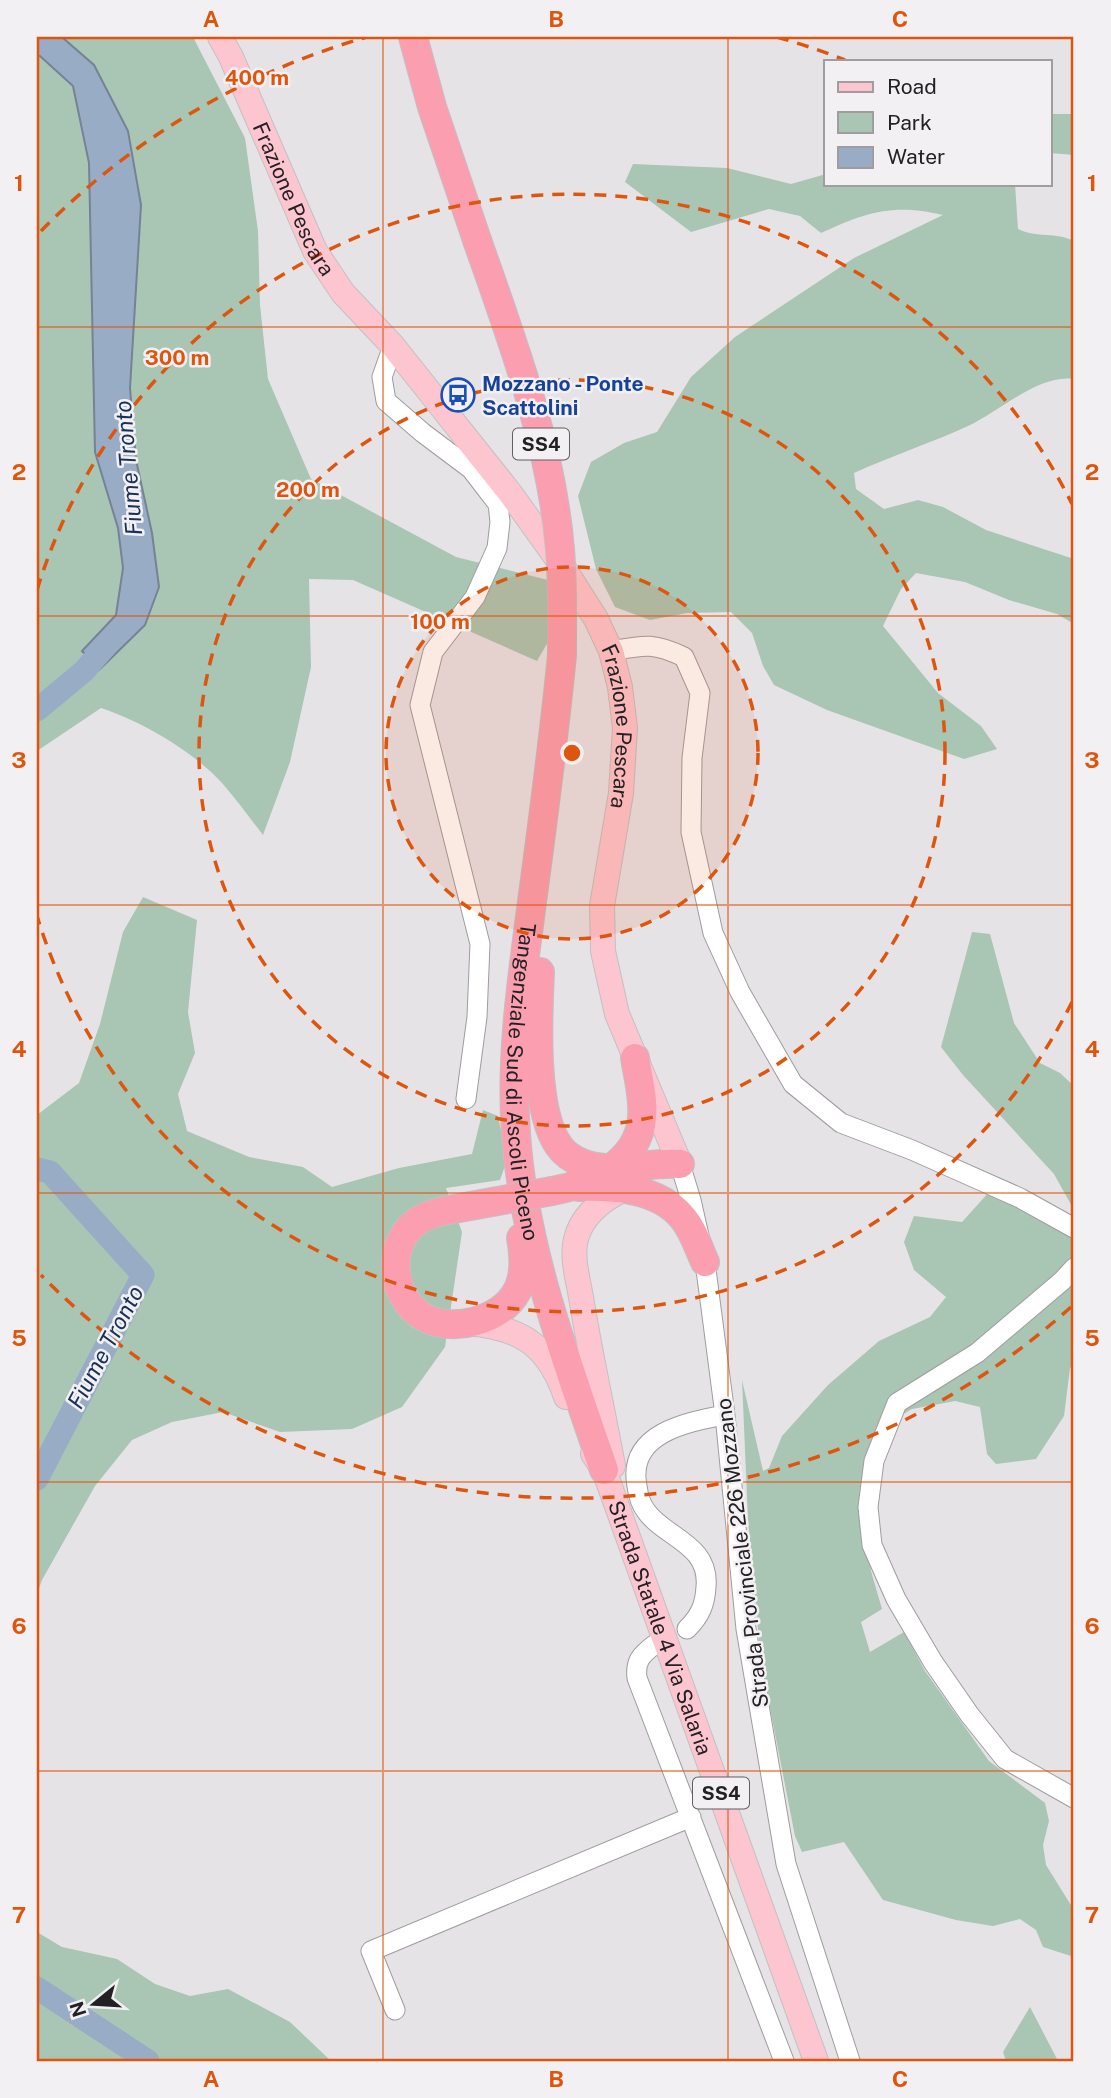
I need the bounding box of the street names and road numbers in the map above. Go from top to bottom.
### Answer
street label: Frazione Pescara [248,118,340,280]
road number: SS4 [513,428,569,460]
street label: Frazione Pescara [597,640,638,811]
street label: Tangenziale Sud di Ascoli Piceno [502,922,544,1243]
street label: Strada Provinciale 226 Mozzano [711,1397,773,1709]
street label: Strada Statale 4 Via Salaria [604,1497,718,1758]
road number: SS4 [693,1778,749,1809]

